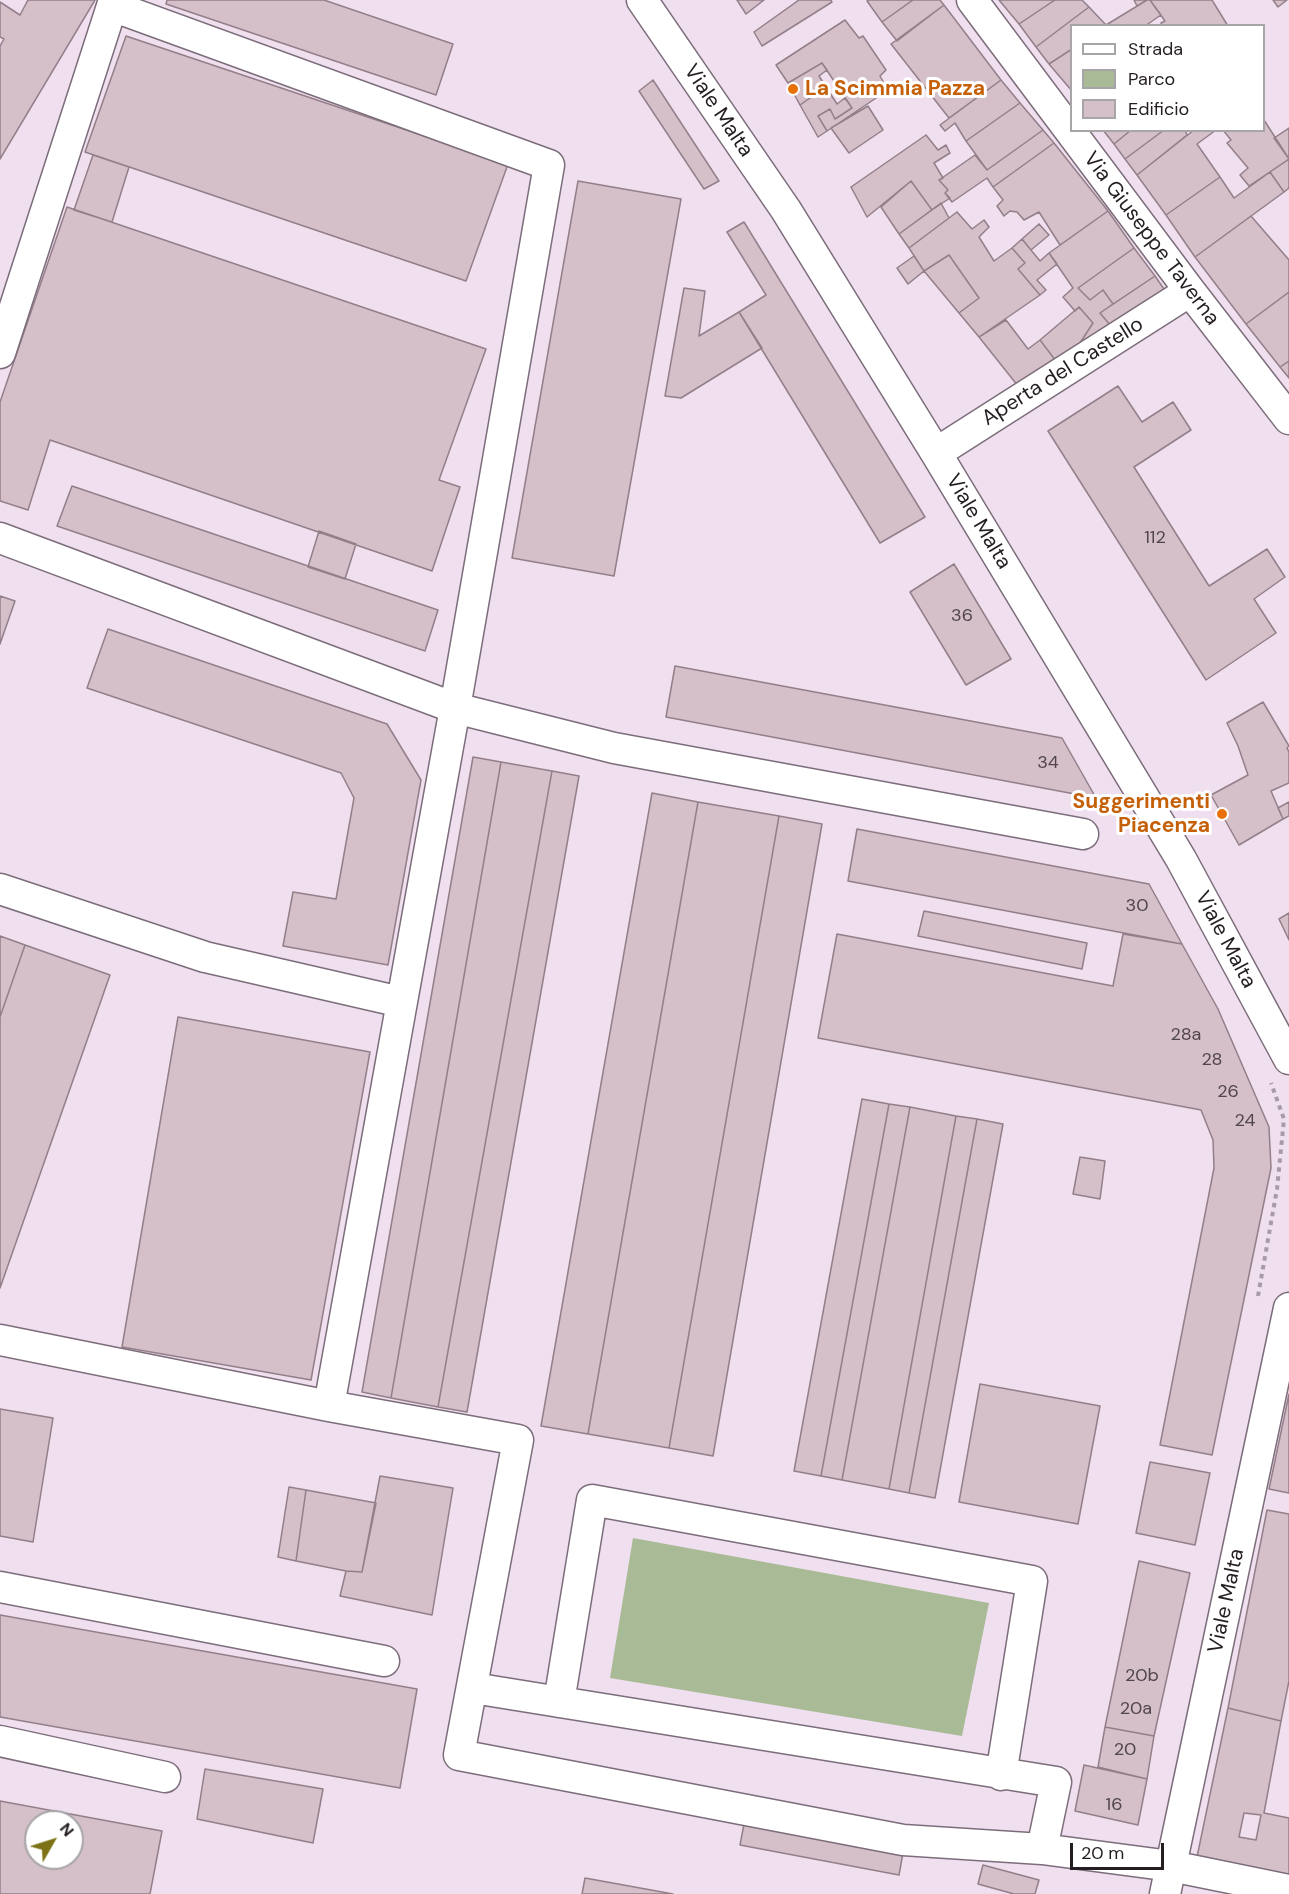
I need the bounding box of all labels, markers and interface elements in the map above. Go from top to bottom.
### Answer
legend [1070,24,1265,132]
text: Strada [1128,37,1183,61]
street label: Viale Malta [678,60,758,162]
text: Parco [1128,67,1175,91]
place label: La Scimmia Pazza [805,76,985,102]
marker: La Scimmia Pazza [786,82,800,96]
text: Edificio [1128,97,1189,121]
street label: Via Giuseppe Taverna [1078,147,1224,331]
street label: Aperta del Castello [978,312,1148,432]
street label: Viale Malta [940,470,1016,574]
house number: 112 [1144,527,1166,549]
house number: 36 [951,605,973,627]
house number: 34 [1037,752,1059,774]
place label: Suggerimenti Piacenza [1073,789,1210,839]
marker: Suggerimenti Piacenza [1215,807,1229,821]
street label: Viale Malta [1189,887,1261,993]
house number: 30 [1126,895,1148,917]
house number: 28a [1171,1024,1201,1046]
house number: 28 [1201,1049,1223,1071]
house number: 26 [1217,1081,1239,1103]
house number: 24 [1235,1110,1255,1132]
street label: Viale Malta [1204,1546,1250,1656]
house number: 20b [1125,1665,1159,1687]
house number: 20a [1120,1698,1152,1720]
house number: 20 [1114,1739,1136,1761]
house number: 16 [1106,1794,1122,1816]
north arrow [24,1810,84,1870]
text: N [55,1818,79,1841]
scale bar [1073,1831,1168,1869]
text: 20 m [1081,1841,1124,1865]

